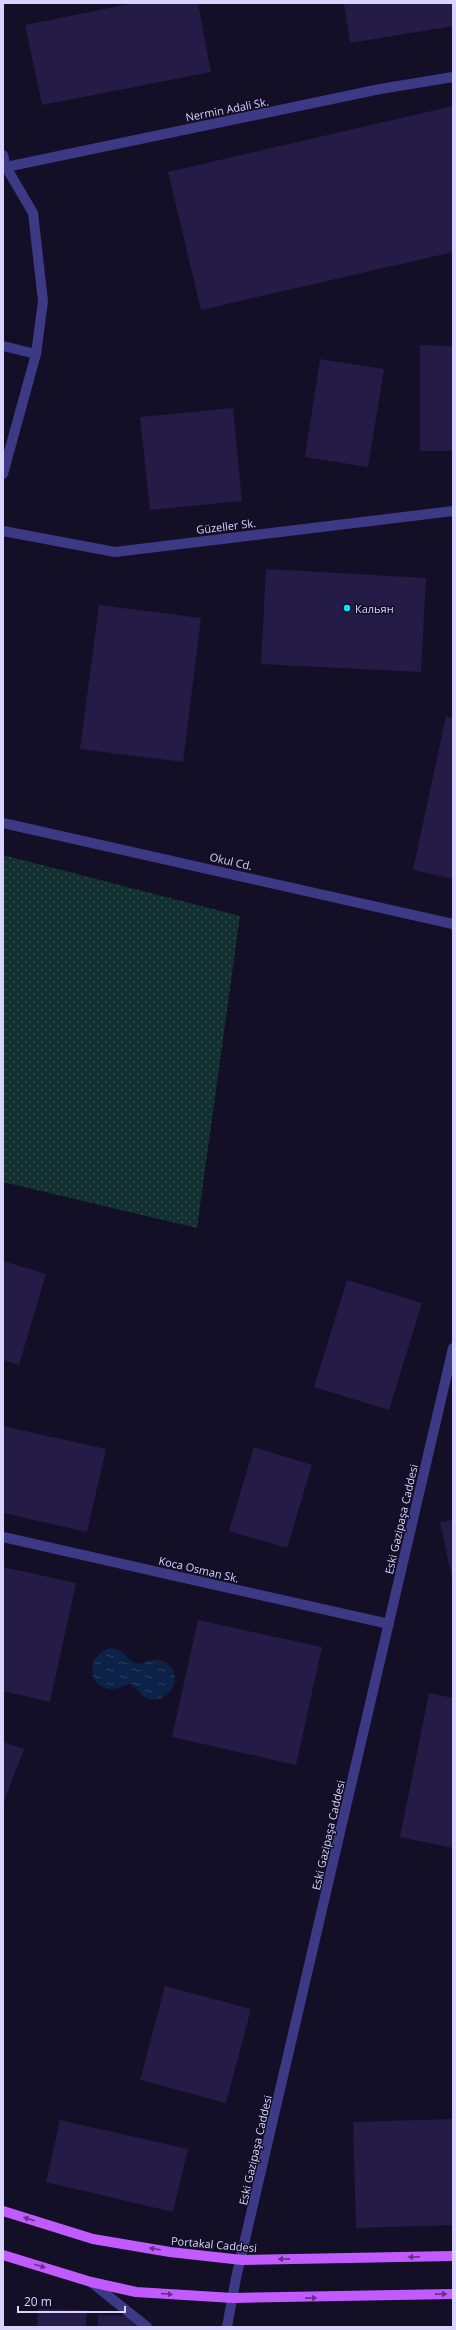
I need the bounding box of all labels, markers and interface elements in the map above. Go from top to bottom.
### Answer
street label: Nermin Adali Sk. [184,94,270,124]
street label: Güzeller Sk. [195,515,257,537]
place label: Кальян [355,601,394,616]
marker: Кальян [342,603,352,613]
street label: Okul Cd. [208,849,254,873]
street label: Eski Gazipaşa Caddesi [381,1462,421,1576]
street label: Koca Osman Sk. [157,1552,241,1586]
street label: Eski Gazipaşa Caddesi [308,1778,348,1892]
street label: Eski Gazipaşa Caddesi [235,2093,275,2207]
one-way arrow [22,2216,34,2222]
street label: Portakal Caddesi [171,2233,257,2255]
one-way arrow [149,2246,161,2252]
one-way arrow [407,2254,420,2260]
one-way arrow [277,2256,290,2262]
one-way arrow [35,2264,47,2270]
scale bar [18,2288,125,2314]
one-way arrow [161,2290,173,2297]
one-way arrow [435,2291,447,2298]
text: 20 m [24,2293,52,2310]
one-way arrow [305,2294,317,2301]

